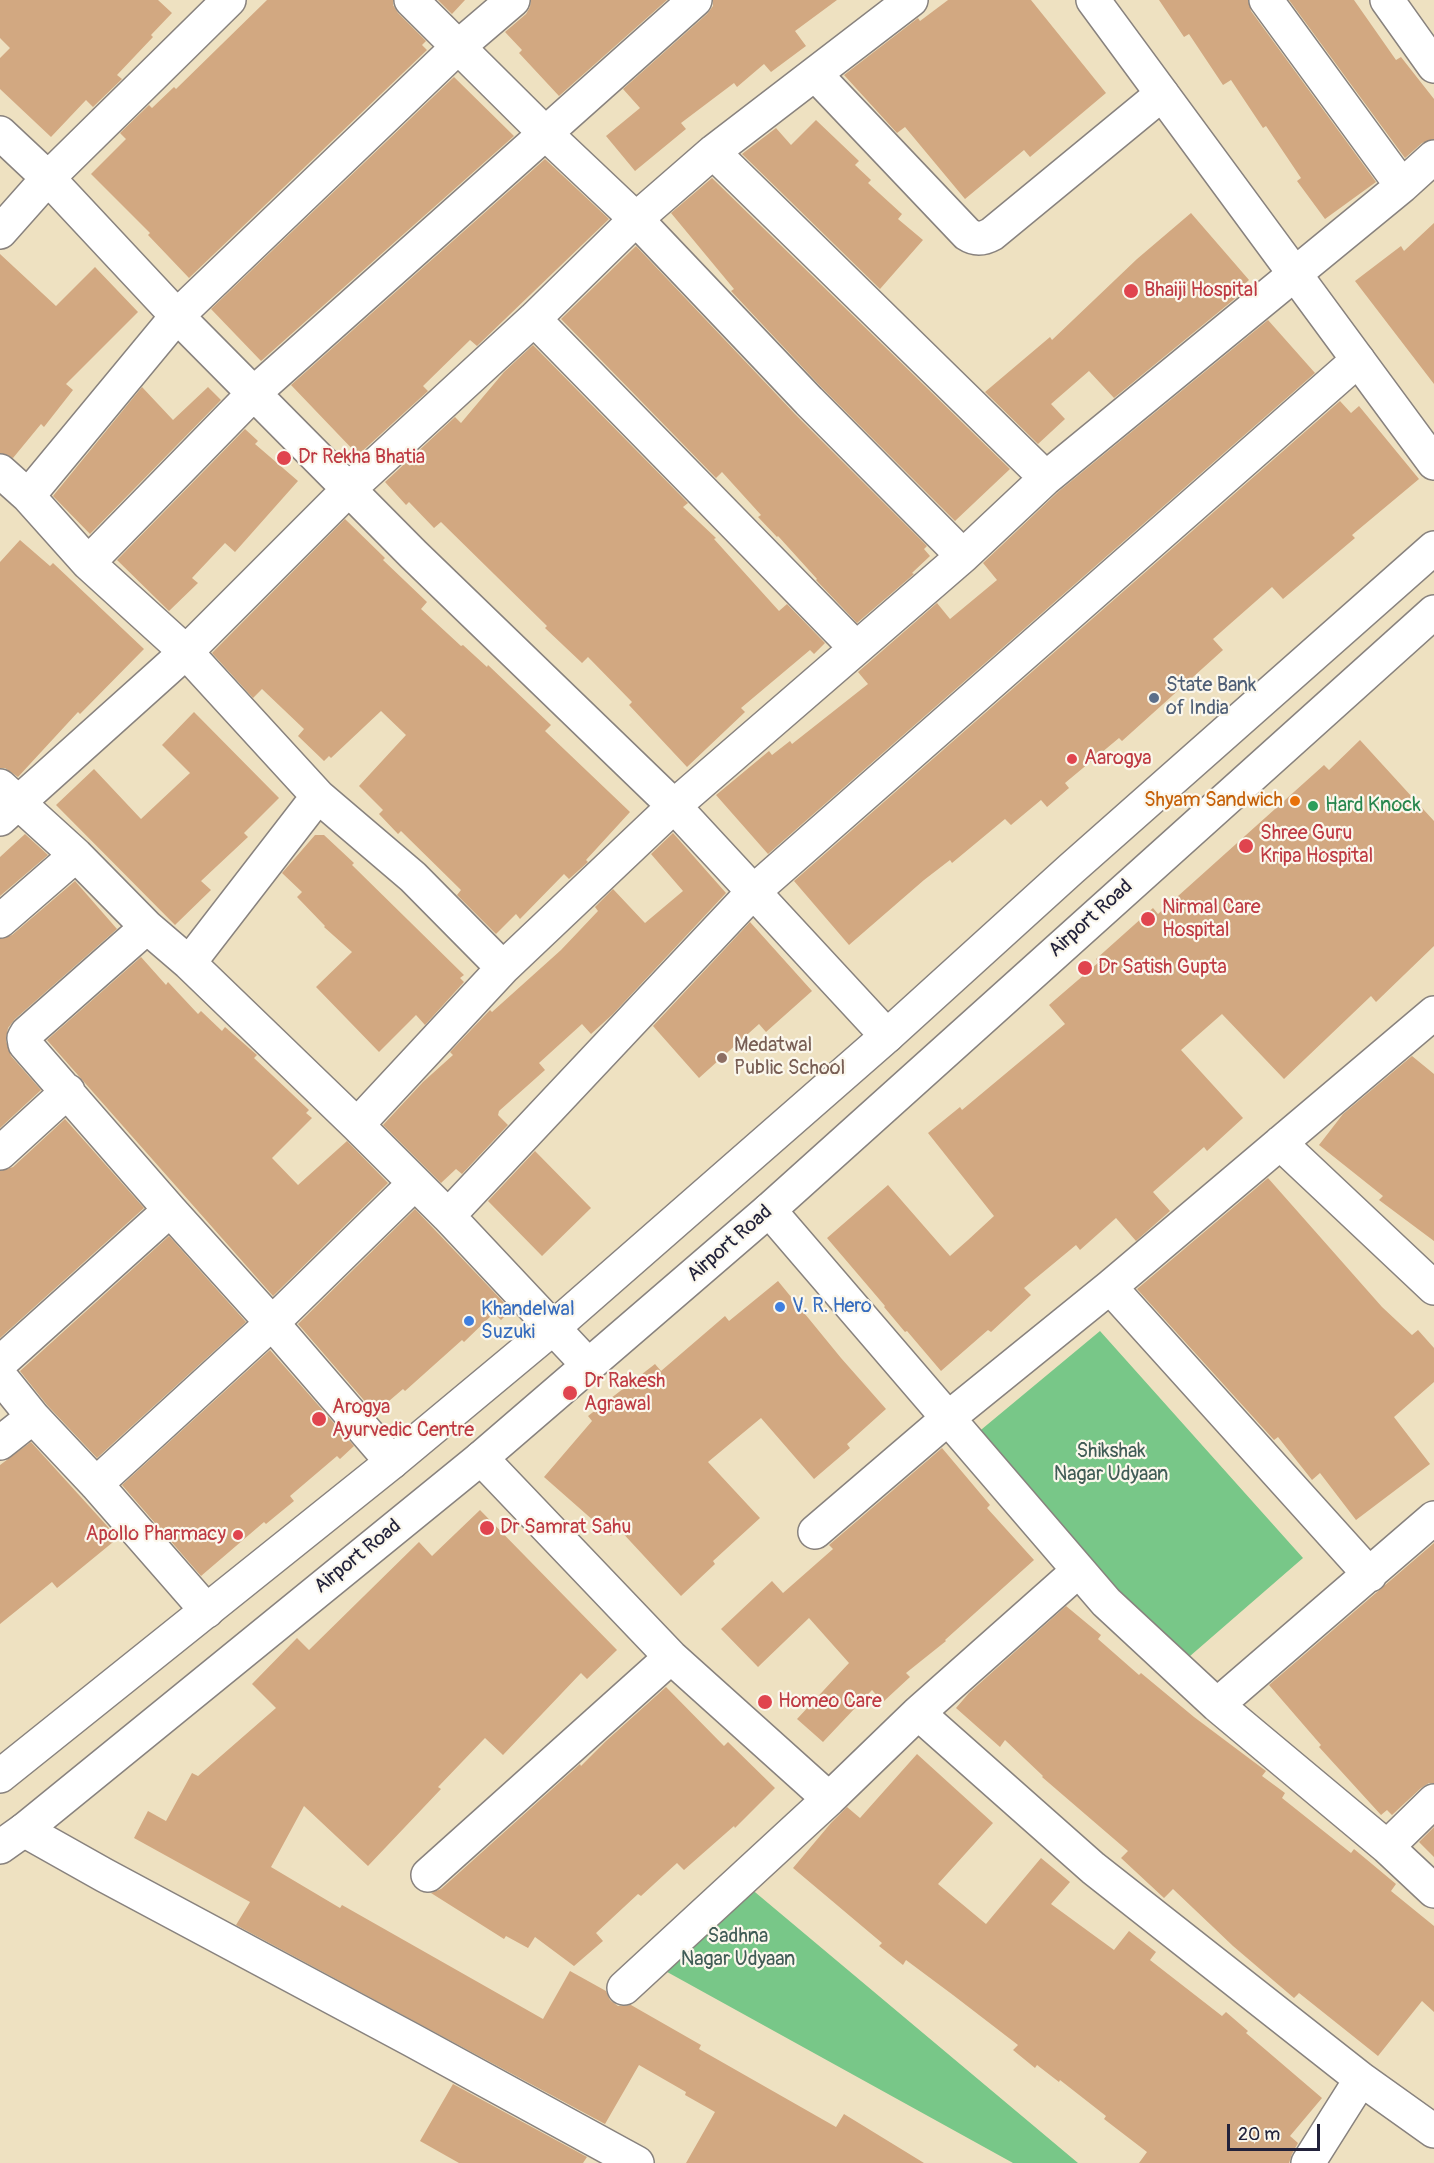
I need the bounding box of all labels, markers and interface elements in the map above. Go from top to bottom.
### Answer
place label: Bhaiji Hospital [1144,279,1258,303]
marker: Bhaiji Hospital [1122,282,1140,300]
place label: Dr Rekha Bhatia [298,446,425,470]
marker: Dr Rekha Bhatia [275,449,293,467]
place label: State Bank of India [1166,674,1256,721]
marker: State Bank of India [1147,691,1161,705]
place label: Aarogya [1084,747,1152,771]
marker: Aarogya [1065,752,1079,766]
place label: Shyam Sandwich [1144,789,1283,813]
marker: Shyam Sandwich [1288,794,1302,808]
place label: Hard Knock [1325,794,1421,818]
marker: Hard Knock [1306,799,1320,813]
place label: Shree Guru Kripa Hospital [1260,822,1373,869]
marker: Shree Guru Kripa Hospital [1237,837,1255,855]
street label: Airport Road [1044,875,1138,963]
place label: Nirmal Care Hospital [1162,896,1261,943]
marker: Nirmal Care Hospital [1139,910,1157,928]
place label: Dr Satish Gupta [1098,956,1227,980]
marker: Dr Satish Gupta [1076,959,1094,977]
place label: Medatwal Public School [734,1034,845,1081]
marker: Medatwal Public School [715,1051,729,1065]
street label: Airport Road [683,1201,777,1287]
place label: V. R. Hero [792,1295,872,1319]
place label: Khandelwal Suzuki [481,1298,575,1345]
marker: V. R. Hero [773,1300,787,1314]
marker: Khandelwal Suzuki [462,1314,476,1328]
place label: Dr Rakesh Agrawal [584,1370,665,1417]
marker: Dr Rakesh Agrawal [561,1384,579,1402]
place label: Arogya Ayurvedic Centre [332,1396,474,1443]
marker: Arogya Ayurvedic Centre [310,1410,328,1428]
park label: Shikshak Nagar Udyaan [1054,1440,1168,1487]
street label: Airport Road [310,1515,406,1599]
place label: Dr Samrat Sahu [500,1516,631,1540]
marker: Dr Samrat Sahu [478,1519,496,1537]
place label: Apollo Pharmacy [86,1523,226,1547]
marker: Apollo Pharmacy [231,1528,245,1542]
place label: Homeo Care [778,1690,882,1714]
marker: Homeo Care [756,1693,774,1711]
park label: Sadhna Nagar Udyaan [681,1925,795,1972]
scale bar [1230,2112,1323,2150]
text: 20 m [1238,2123,1280,2146]

